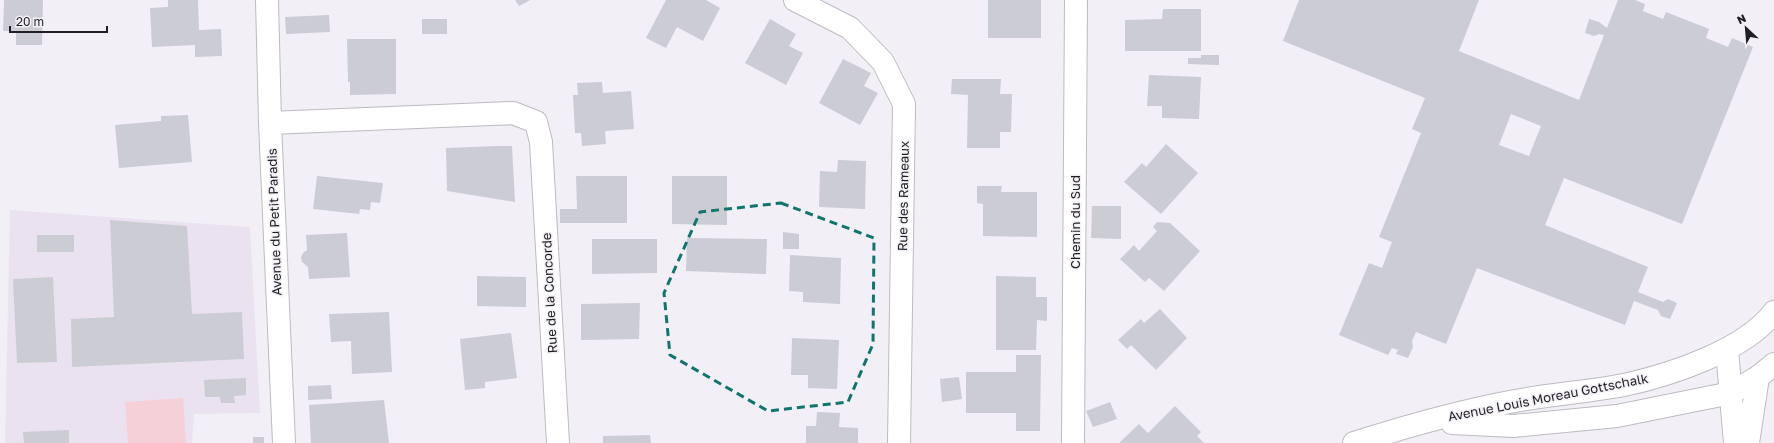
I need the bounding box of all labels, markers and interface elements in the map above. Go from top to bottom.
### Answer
scale bar [10,8,107,34]
north arrow [1726,8,1766,48]
text: N [1735,11,1748,26]
text: 20 m [16,14,44,29]
street label: Rue des Rameaux [894,141,912,251]
street label: Avenue du Petit Paradis [263,148,285,296]
street label: Chemin du Sud [1067,175,1083,269]
street label: Rue de la Concorde [538,232,560,354]
street label: Avenue Louis Moreau Gottschalk [1447,370,1650,424]

